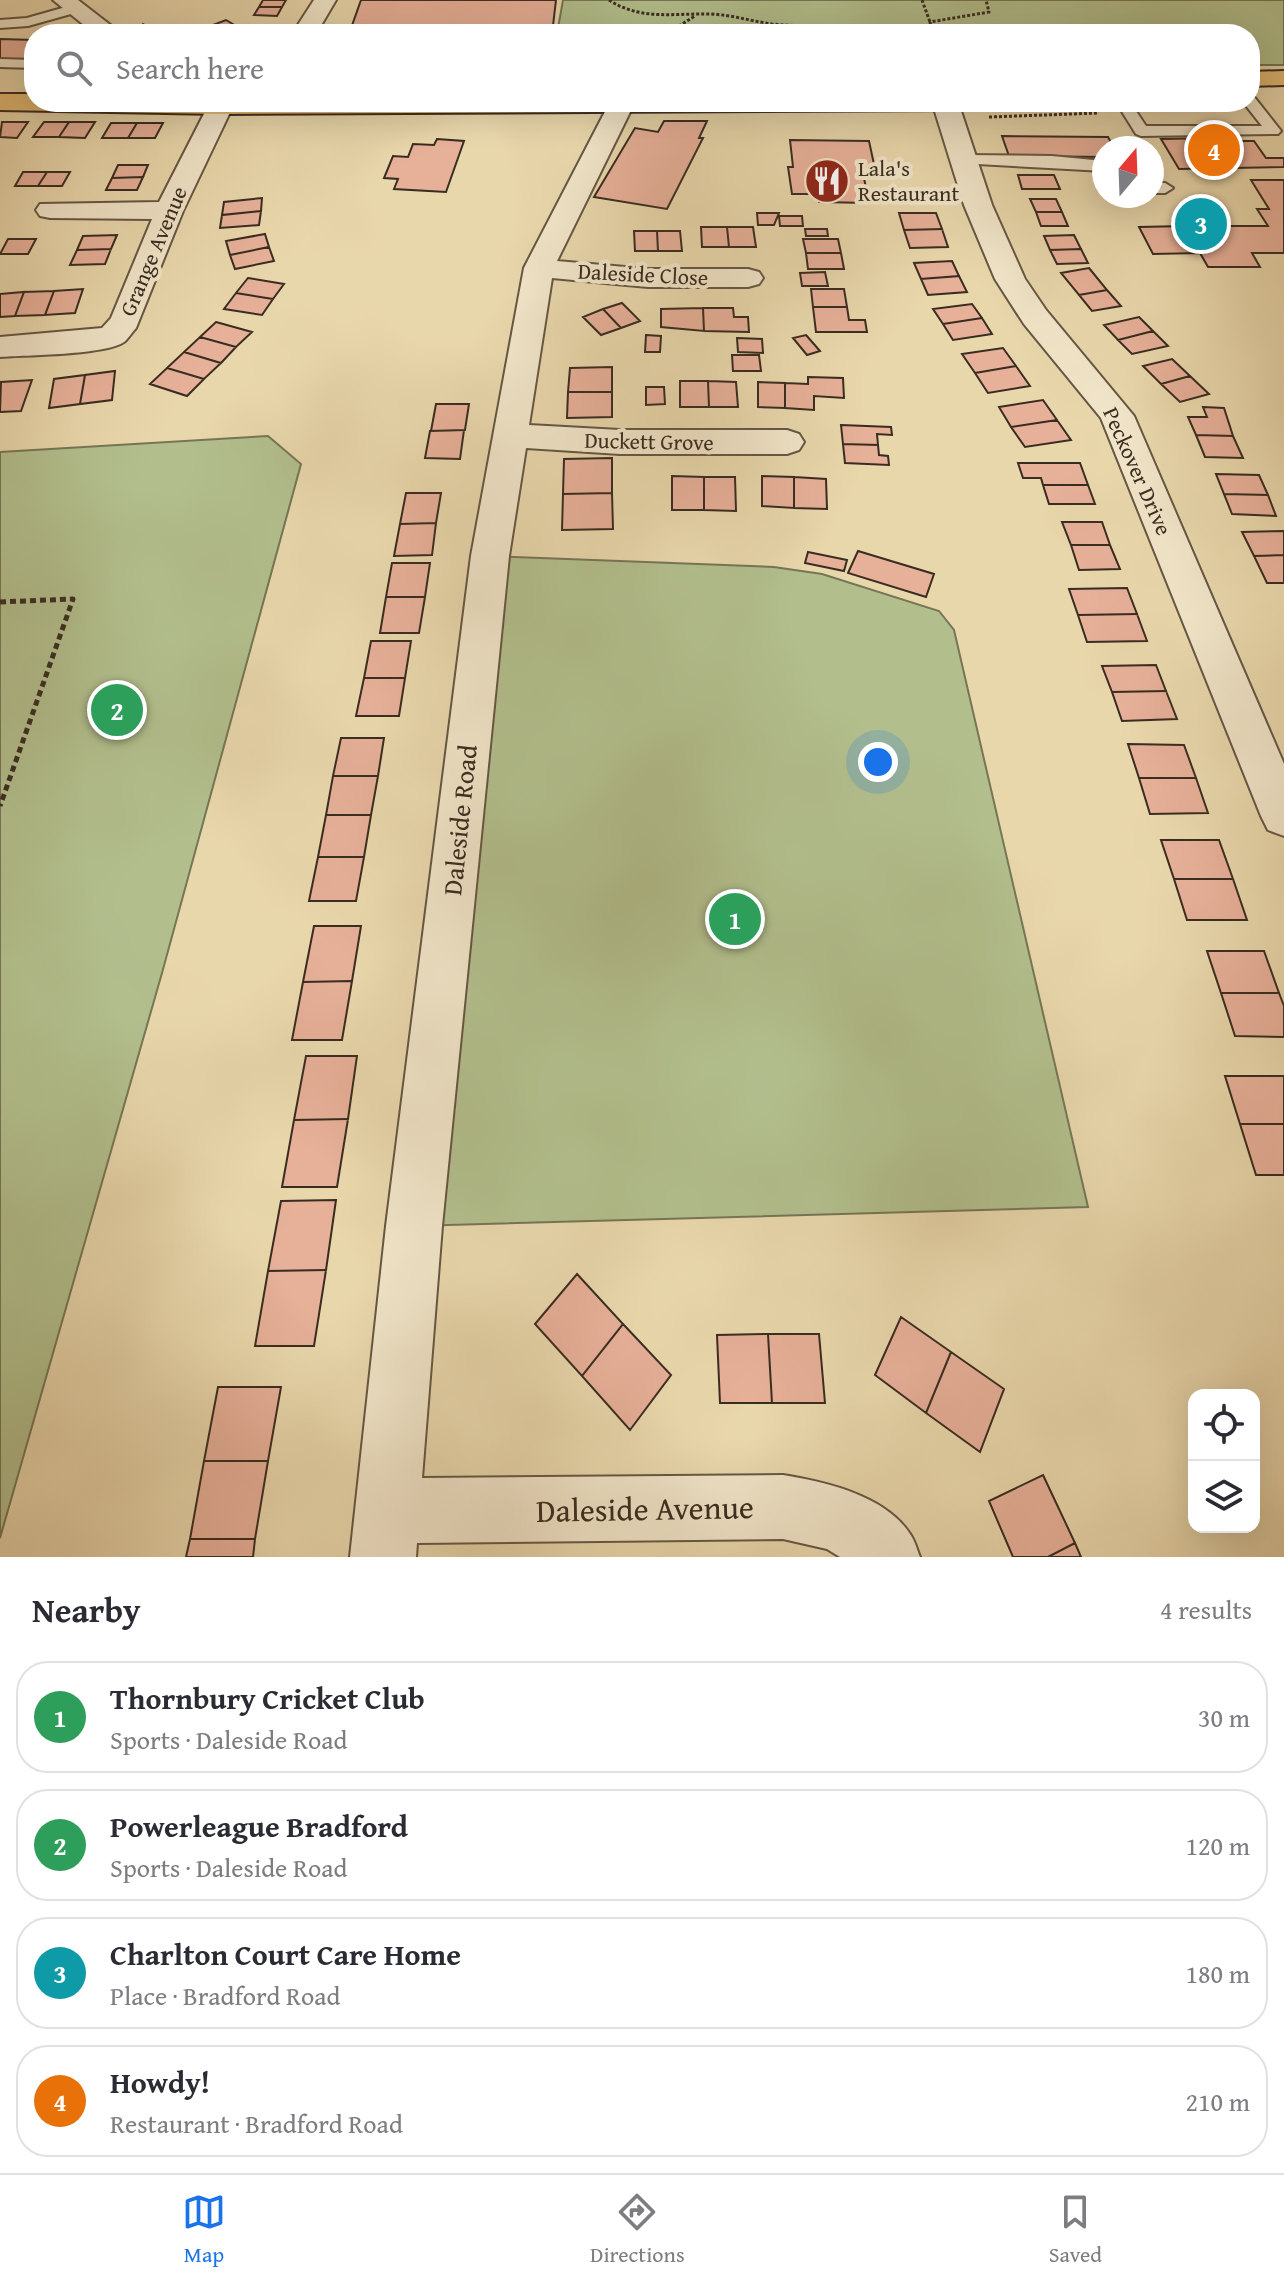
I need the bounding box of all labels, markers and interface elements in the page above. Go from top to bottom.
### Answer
search box [24,24,1260,112]
icon: search [52,46,96,90]
text: Search here [116,46,264,90]
pin: 4 [1188,120,1240,180]
north arrow [1092,136,1164,208]
place label: Lala's Restaurant [858,152,959,209]
restaurant icon: Lala's Restaurant [803,157,851,205]
street label: Grange Avenue [111,181,195,321]
pin: 3 [1175,194,1227,254]
street label: Daleside Close [577,255,709,293]
street label: Peckover Drive [1095,402,1181,540]
street label: Duckett Grove [584,424,714,458]
pin: 2 [91,680,143,740]
street label: Daleside Road [432,742,487,897]
your location [858,742,898,782]
pin: 1 [709,889,761,949]
map controls [1188,1389,1260,1533]
button: locate [1188,1389,1260,1461]
button: layers [1188,1461,1260,1533]
street label: Daleside Avenue [536,1483,754,1534]
text: Nearby [32,1585,141,1634]
text: 4 results [1160,1590,1252,1629]
text: Thornbury Cricket Club [110,1676,425,1720]
text: 1 [53,1698,67,1737]
text: 30 m [1198,1698,1250,1737]
text: Sports · Daleside Road [110,1720,347,1759]
text: Powerleague Bradford [110,1804,408,1848]
text: 2 [53,1826,67,1865]
text: 120 m [1185,1826,1250,1865]
text: Sports · Daleside Road [110,1848,347,1887]
text: Charlton Court Care Home [110,1932,461,1976]
text: 3 [53,1954,67,1993]
text: 180 m [1185,1954,1250,1993]
text: Place · Bradford Road [110,1976,341,2015]
text: Howdy! [110,2060,210,2104]
text: 4 [53,2082,67,2121]
text: 210 m [1185,2082,1250,2121]
text: Restaurant · Bradford Road [110,2104,403,2143]
tab: Map [182,2190,226,2270]
tab: Directions [590,2190,685,2270]
tab: Saved [1049,2190,1102,2270]

